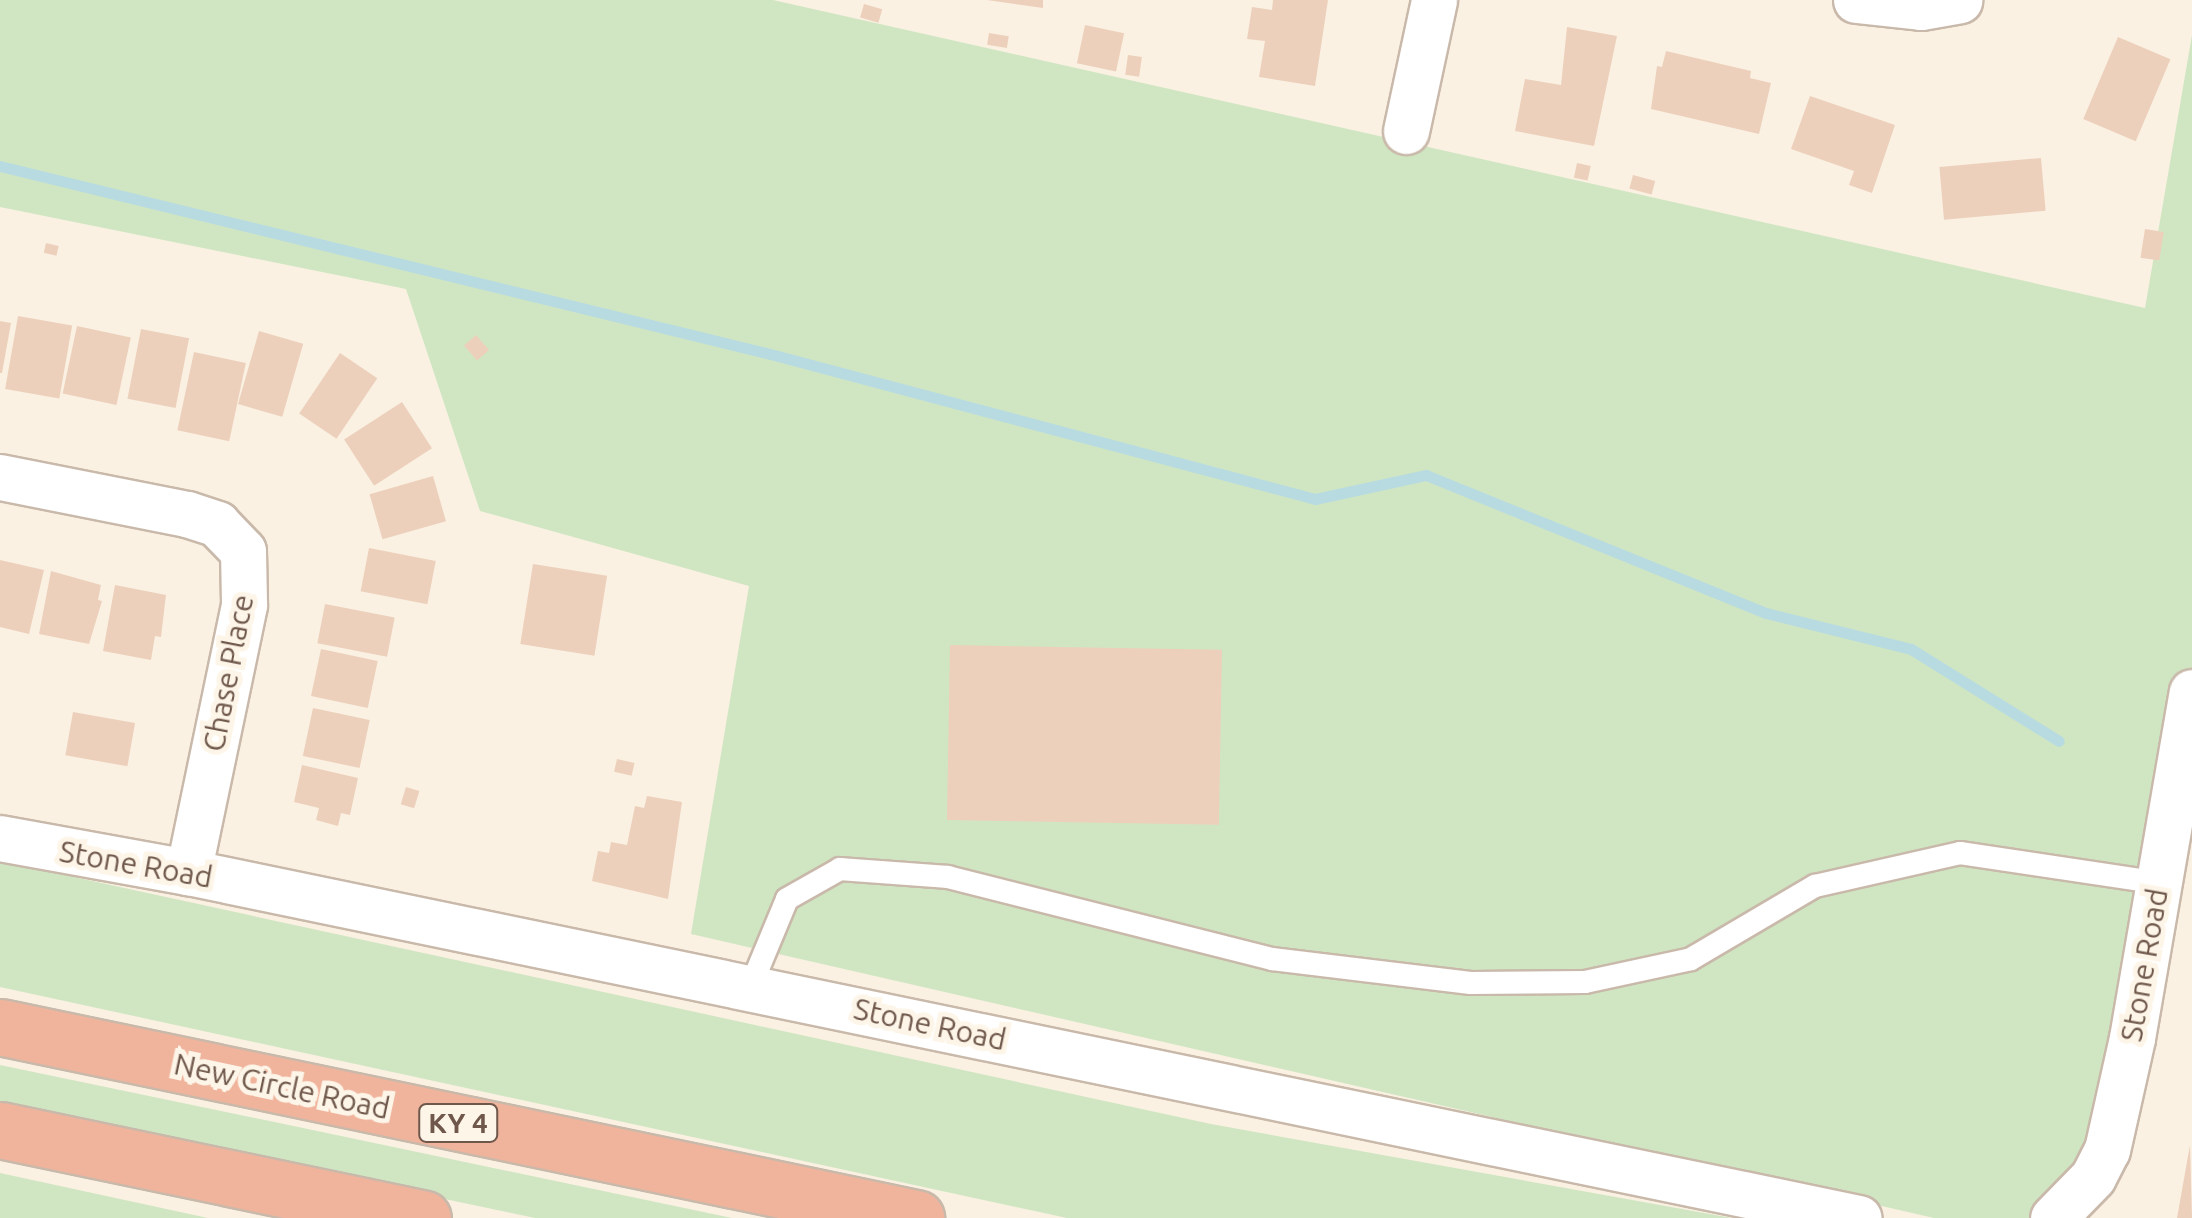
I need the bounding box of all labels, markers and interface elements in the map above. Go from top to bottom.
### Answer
street label: Chase Place [195,591,261,755]
street label: Stone Road [57,833,215,895]
street label: Stone Road [2113,886,2175,1044]
street label: Stone Road [851,990,1009,1058]
street label: New Circle Road [171,1046,393,1126]
road number: KY 4 [418,1100,498,1146]

